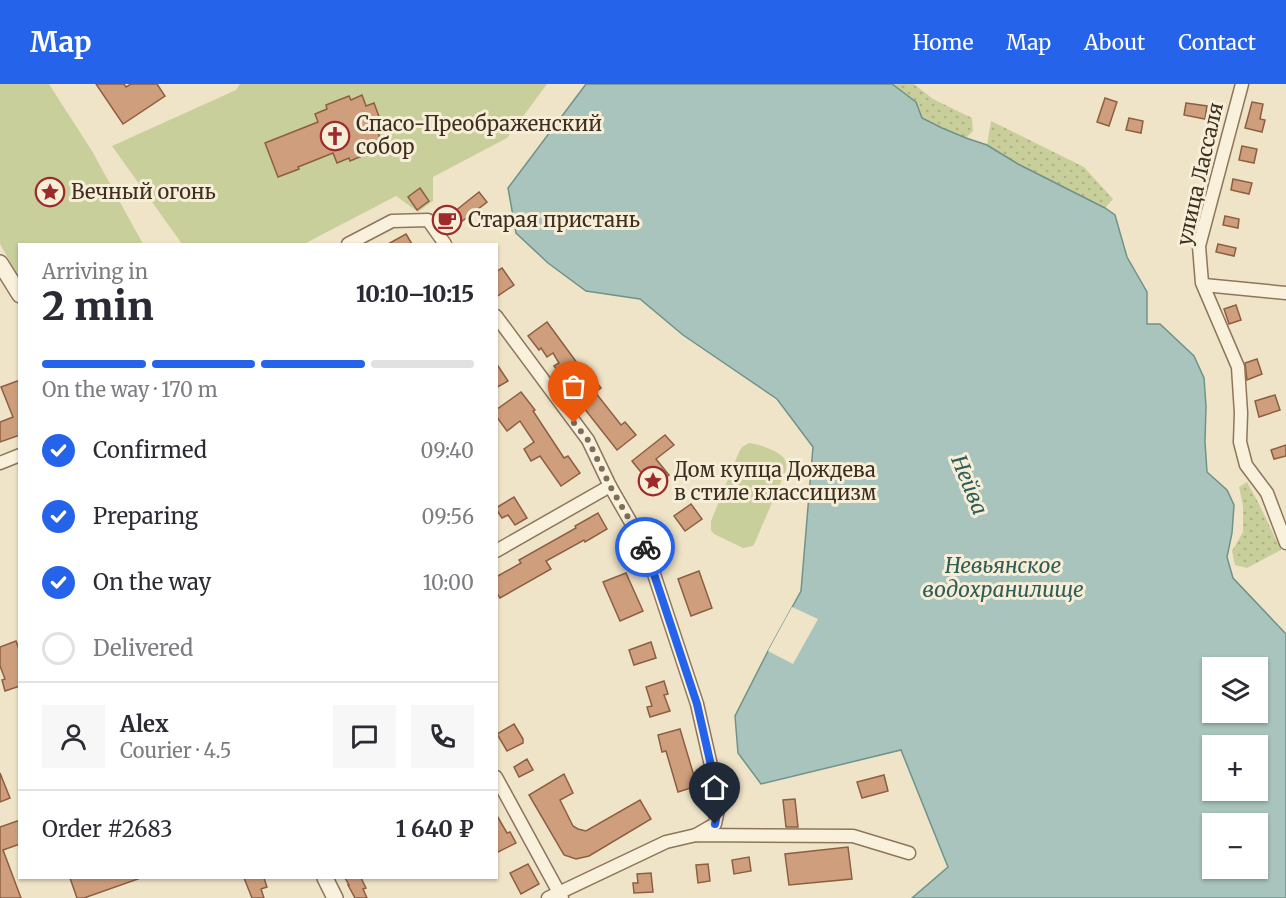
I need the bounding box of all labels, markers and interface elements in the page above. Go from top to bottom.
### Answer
text: Map [30,24,92,60]
text: Home [913,29,973,56]
text: Map [1006,29,1051,56]
text: About [1084,29,1145,56]
text: Contact [1178,29,1256,56]
street label: улица Лассаля [1171,100,1228,248]
place label: Спасо-Преображенский собор [356,111,602,159]
church icon: Спасо-Преображенский собор [319,120,351,152]
place icon: Вечный огонь [34,176,66,208]
place label: Вечный огонь [71,179,216,204]
cafe icon: Старая пристань [431,204,463,236]
place label: Старая пристань [468,207,640,232]
text: Arriving in [42,259,148,284]
text: 10:10–10:15 [356,280,474,308]
text: 2 min [42,282,154,331]
pin [548,361,599,423]
icon: bag [557,370,590,403]
text: On the way · 170 m [42,377,218,402]
icon: check [42,434,75,467]
text: Confirmed [93,436,207,464]
text: 09:40 [421,438,474,463]
water label: Нейва [945,451,994,519]
place label: Дом купца Дождева в стиле классицизм [674,457,877,505]
place icon: Дом купца Дождева в стиле классицизм [637,465,669,497]
icon: check [42,500,75,533]
text: Preparing [93,502,198,530]
text: 09:56 [422,504,474,529]
courier [615,517,675,577]
icon: bike [629,531,662,564]
water label: Невьянское водохранилище [922,552,1084,603]
icon: check [42,566,75,599]
text: On the way [93,568,211,596]
text: 10:00 [423,570,474,595]
text: Delivered [93,634,193,662]
map controls [1202,657,1268,879]
button: layers [1202,657,1268,723]
button: person [42,705,105,768]
button: chat [333,705,396,768]
button: phone [411,705,474,768]
text: Alex [120,710,169,738]
button: + [1202,735,1268,801]
text: Courier · 4.5 [120,738,232,763]
pin [689,762,740,824]
icon: home [698,771,731,804]
button: − [1202,813,1268,879]
text: Order #2683 [42,815,173,843]
text: 1 640 ₽ [396,815,474,843]

